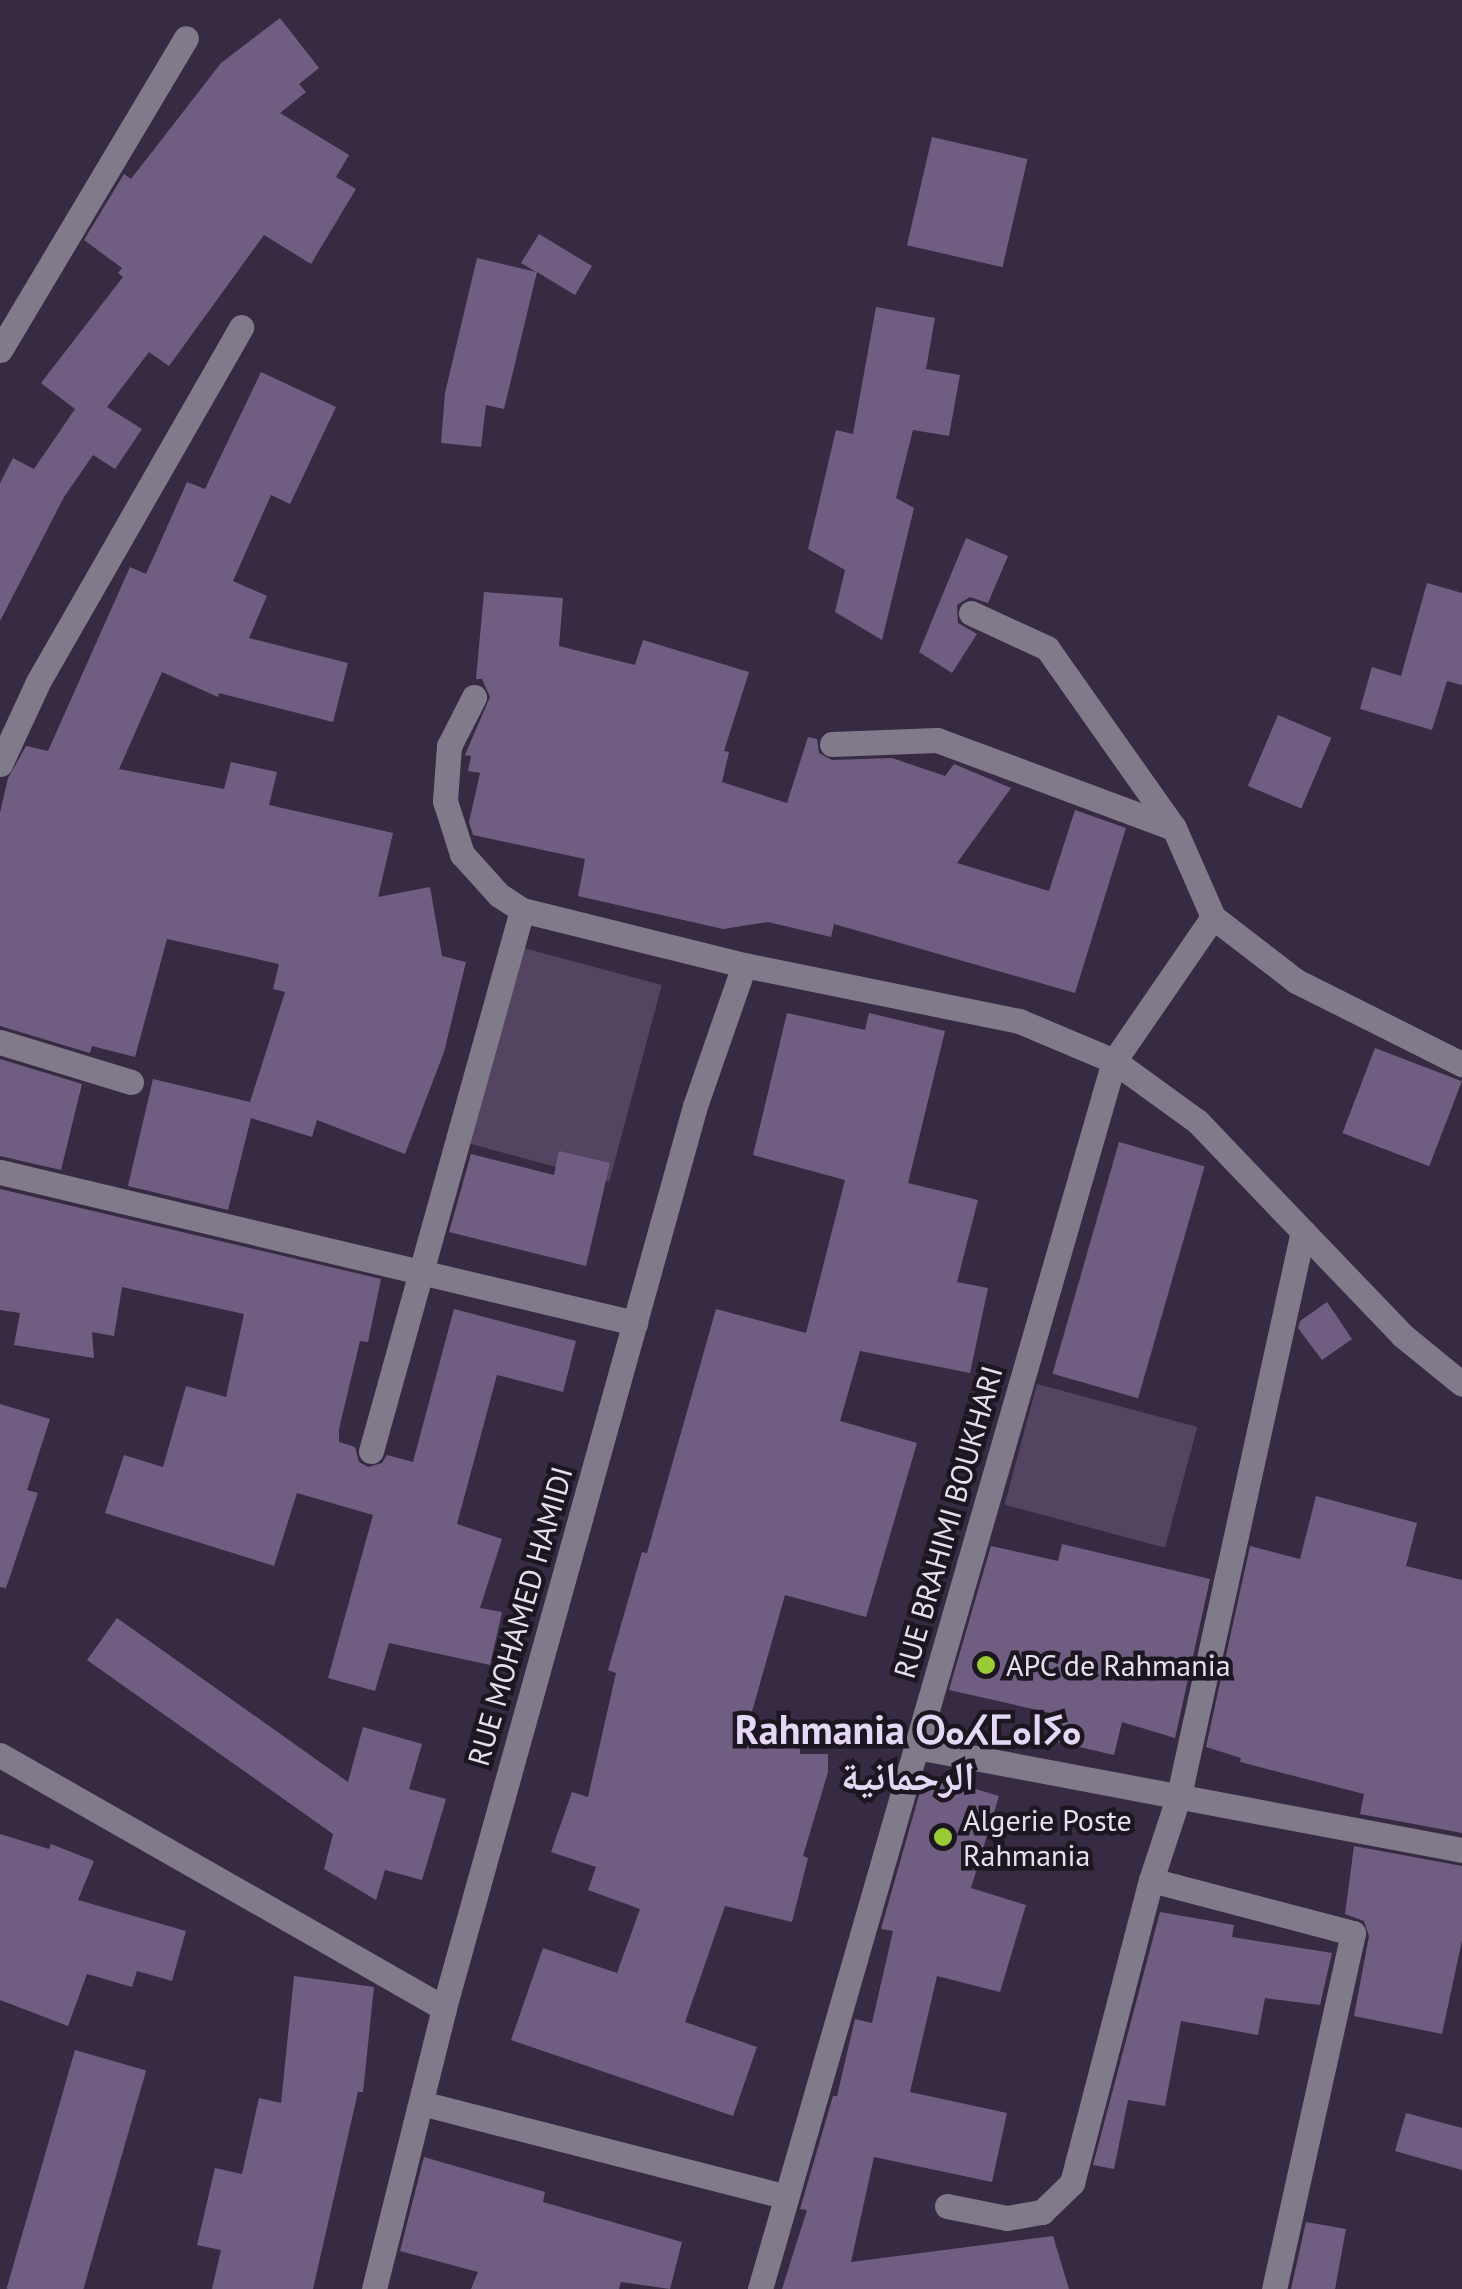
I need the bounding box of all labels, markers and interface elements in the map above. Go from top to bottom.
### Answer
street label: RUE BRAHIMI BOUKHARI [886,1362,1010,1682]
street label: RUE MOHAMED HAMIDI [460,1462,580,1770]
place label: APC de Rahmania [1006,1647,1232,1683]
marker: APC de Rahmania [975,1654,997,1676]
district label: Rahmania ⵔⴰⵃⵎⴰⵏⵢⴰ الرحمانية [735,1705,1081,1799]
place label: Algerie Poste Rahmania [963,1802,1132,1872]
marker: Algerie Poste Rahmania [932,1826,954,1848]

